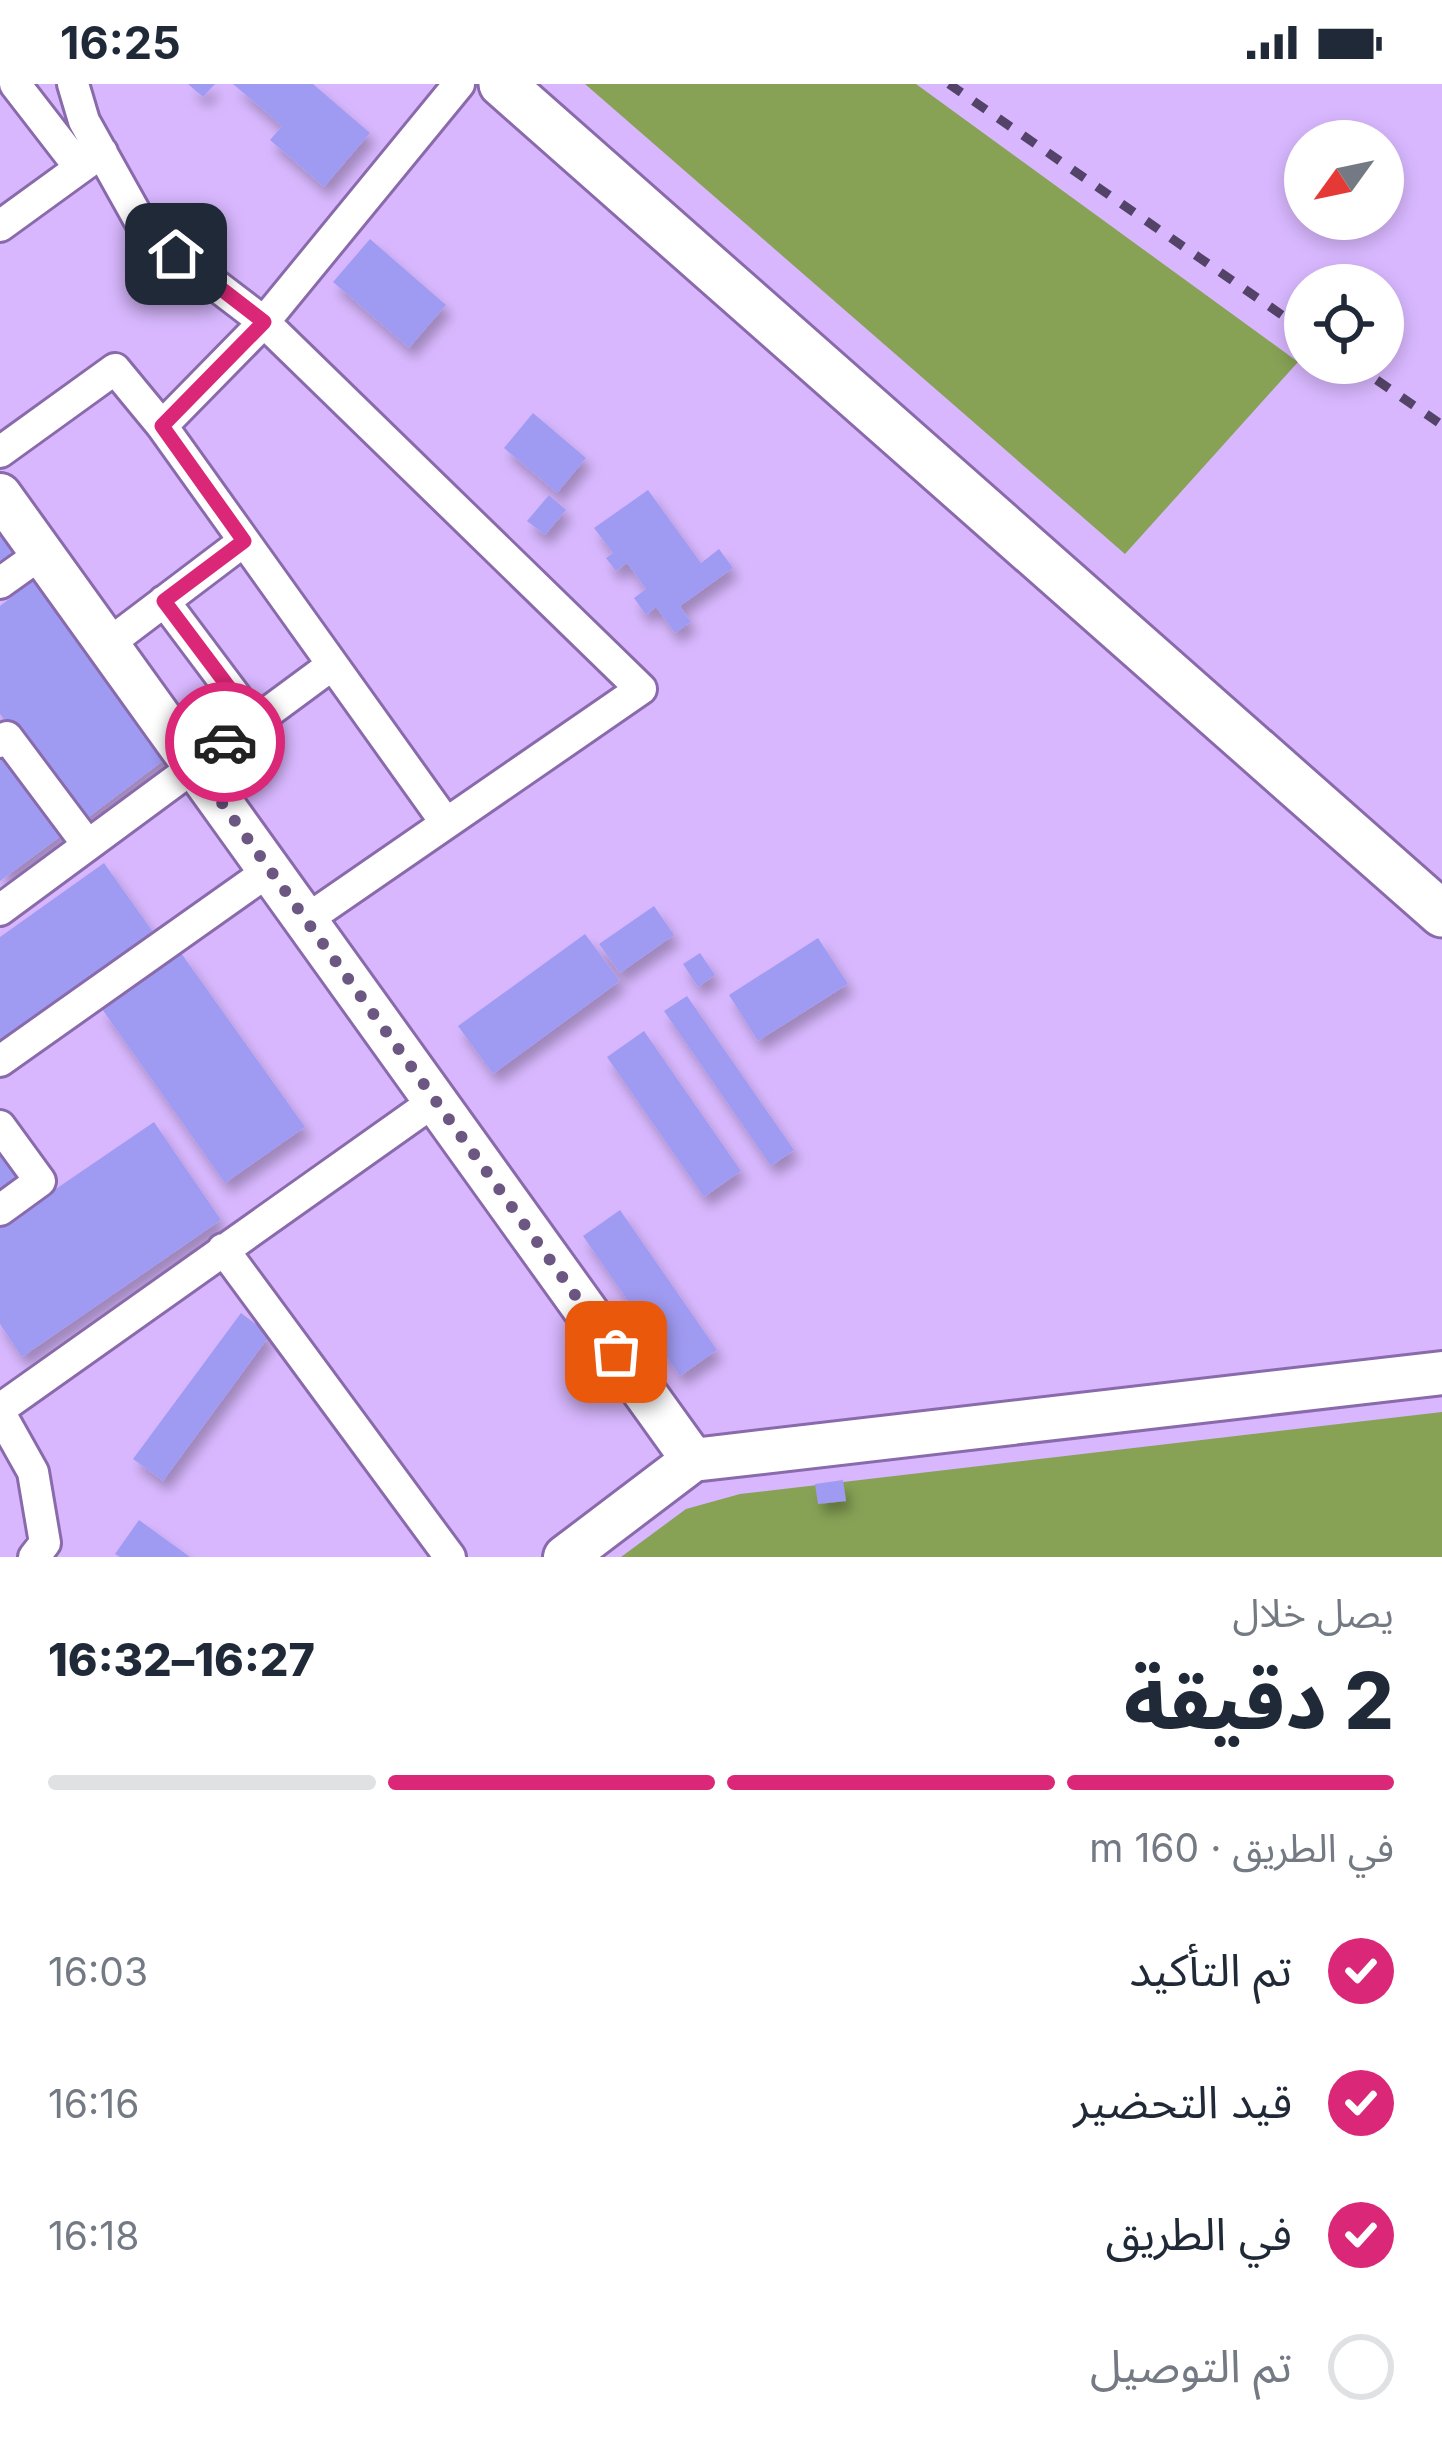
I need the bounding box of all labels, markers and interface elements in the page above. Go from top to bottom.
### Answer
text: 16:25 [60,15,181,70]
north arrow [1284,120,1404,240]
map controls [1284,120,1404,384]
pin [125,203,227,305]
icon: home [143,221,209,287]
button: locate [1284,264,1404,384]
courier [165,682,285,802]
icon: car [192,709,258,775]
pin [565,1301,667,1403]
icon: bag [583,1319,649,1385]
text: يصل خلال [1232,1589,1394,1636]
text: 16:27–16:32 [48,1632,315,1687]
text: 2 دقيقة [1124,1653,1394,1748]
text: في الطريق · 160 m [1089,1824,1394,1871]
icon: check [1328,1938,1394,2004]
text: تم التأكيد [1129,1942,1292,1997]
text: 16:03 [48,1948,148,1995]
icon: check [1328,2070,1394,2136]
text: قيد التحضير [1073,2074,1292,2129]
text: 16:16 [48,2080,139,2127]
icon: check [1328,2202,1394,2268]
text: في الطريق [1105,2206,1292,2261]
text: 16:18 [48,2212,139,2259]
text: تم التوصيل [1090,2338,1292,2393]

